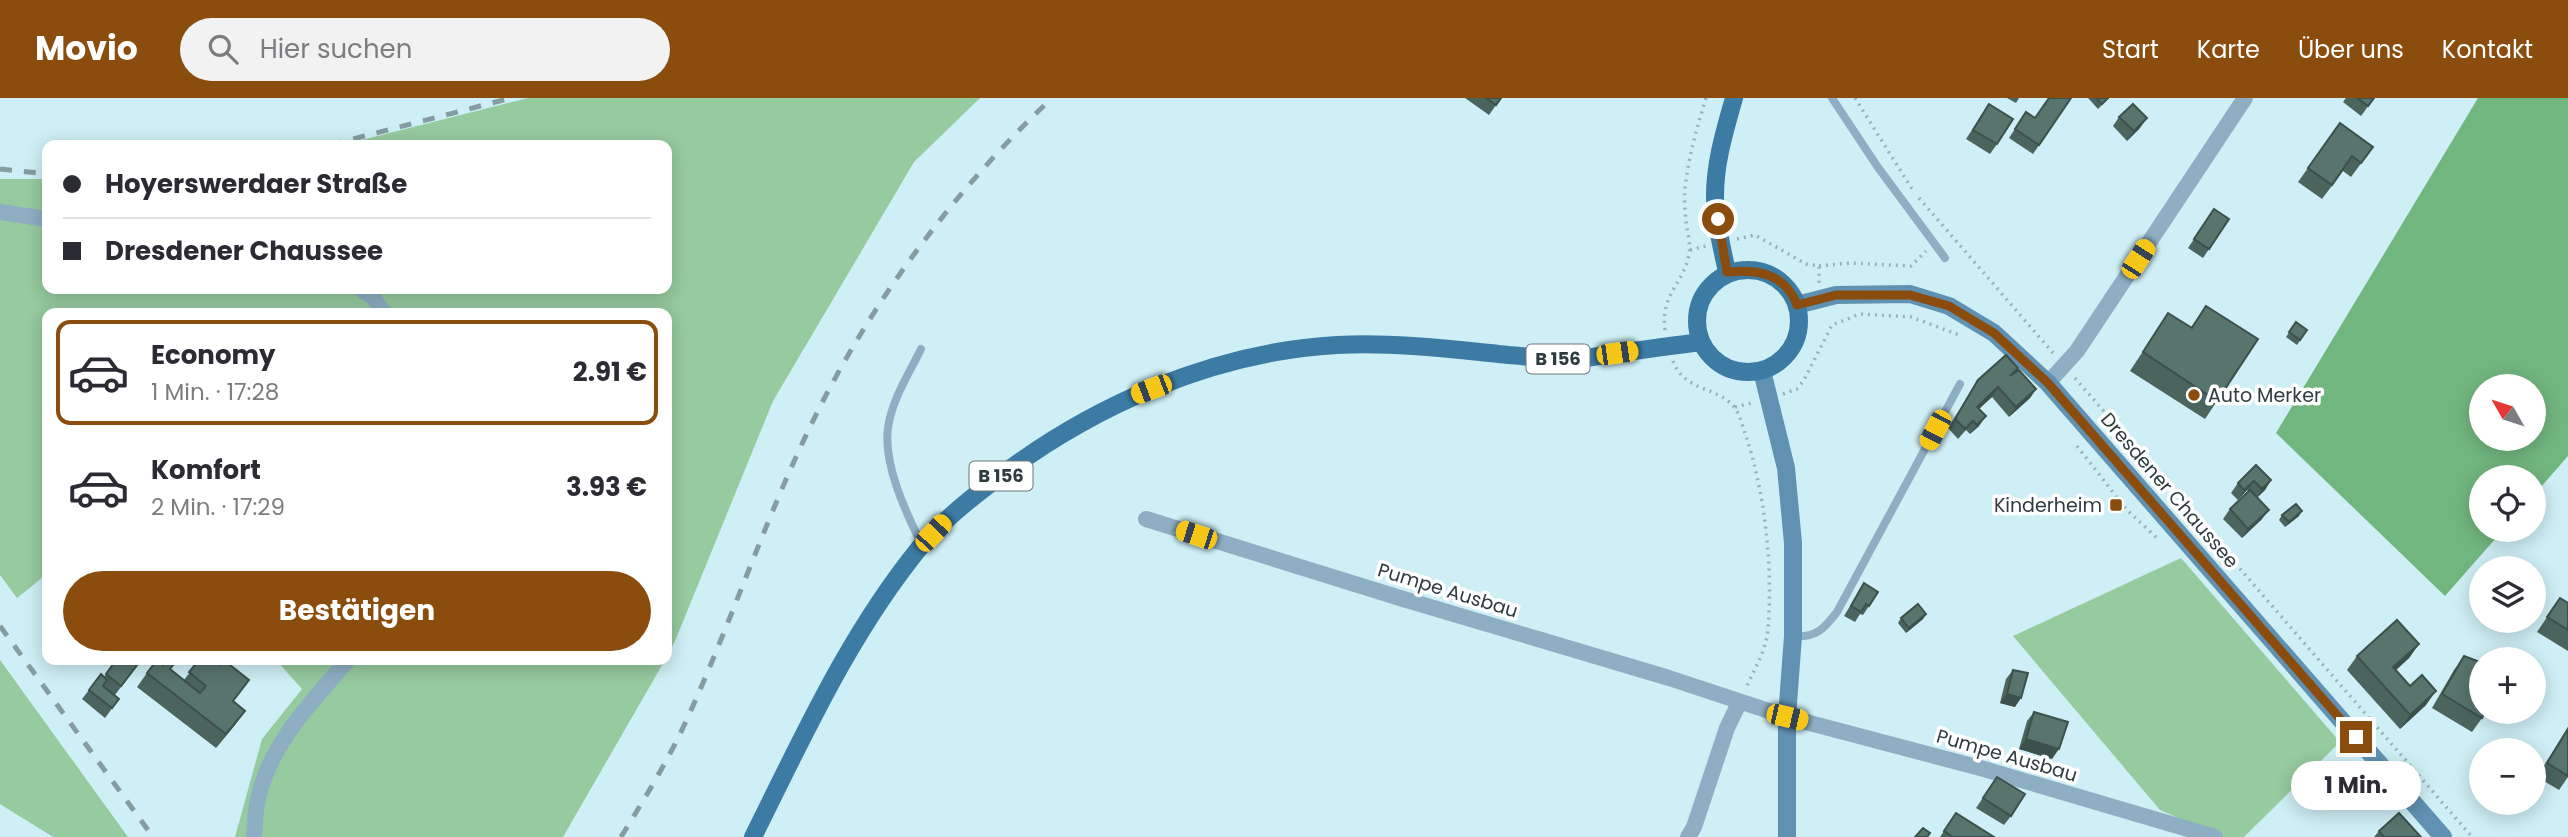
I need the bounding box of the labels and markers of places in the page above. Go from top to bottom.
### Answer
place label: Auto Merker [2208,382,2321,409]
marker: Auto Merker [2186,387,2202,403]
place label: Kinderheim [1994,492,2102,519]
marker: Kinderheim [2108,497,2124,513]

